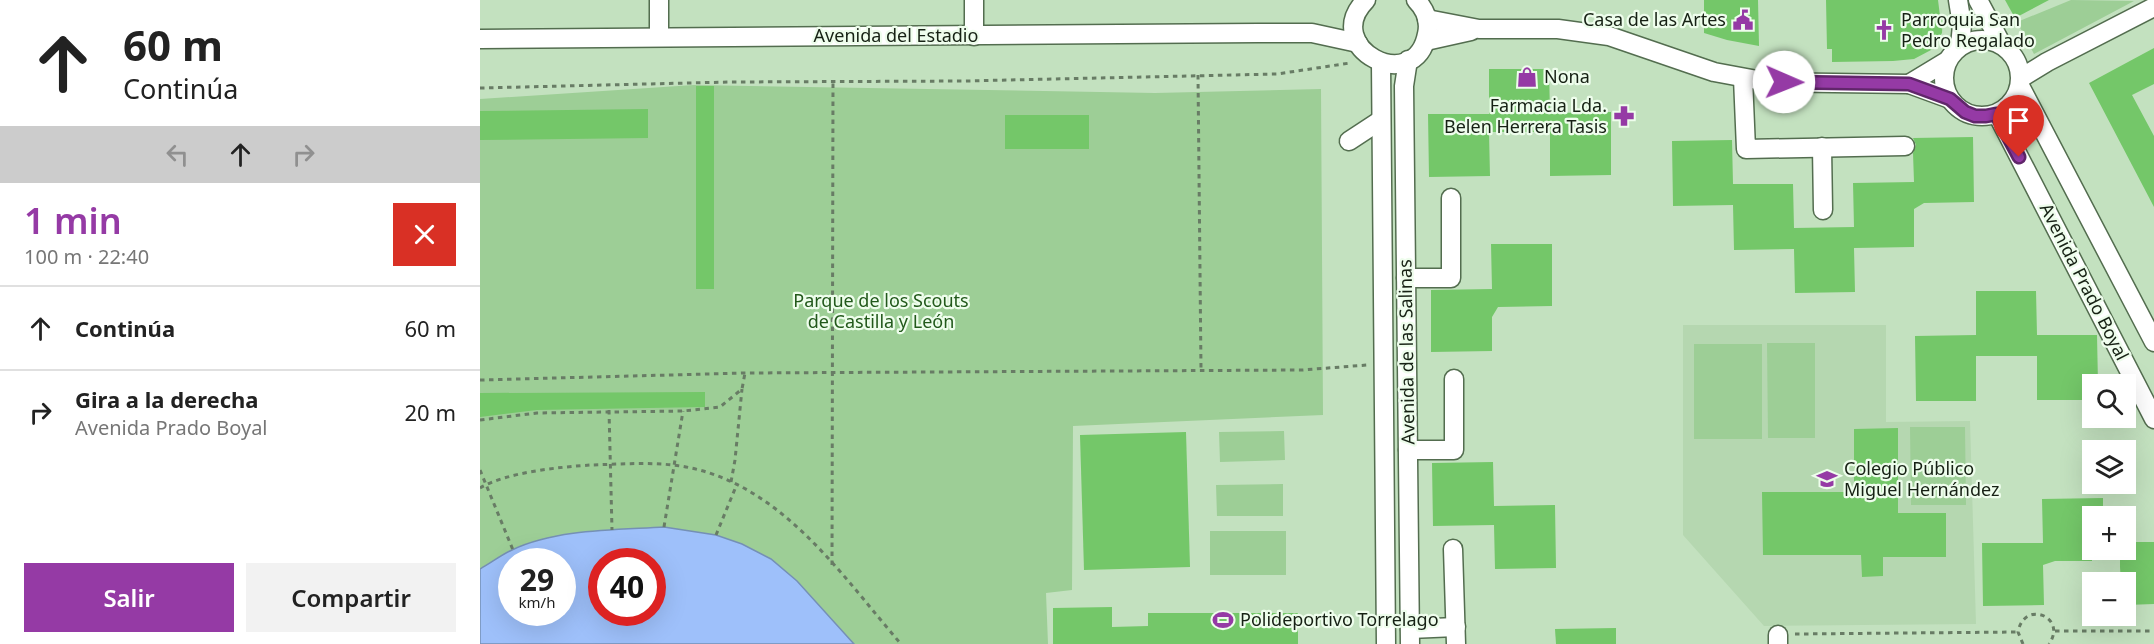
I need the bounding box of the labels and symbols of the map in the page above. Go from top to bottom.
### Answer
place label: Casa de las Artes [1583,7,1726,31]
place label: Parroquia San Pedro Regalado [1901,7,2035,52]
public building icon: Casa de las Artes [1731,8,1755,32]
church icon: Parroquia San Pedro Regalado [1872,18,1896,42]
street label: Avenida del Estadio [814,23,978,47]
position arrow [1752,50,1816,114]
place label: Nona [1544,64,1590,88]
shop icon: Nona [1515,65,1539,89]
place label: Farmacia Lda. Belen Herrera Tasis [1444,93,1607,138]
pin [1993,95,2044,157]
pharmacy icon: Farmacia Lda. Belen Herrera Tasis [1612,104,1636,128]
street label: Avenida Prado Boyal [2035,199,2135,364]
street label: Avenida de las Salinas [1392,259,1420,445]
park label: Parque de los Scouts de Castilla y León [793,288,969,333]
place label: Colegio Público Miguel Hernández [1844,456,1999,501]
school or university icon: Colegio Público Miguel Hernández [1815,467,1839,491]
speed limit sign: 40 [588,548,666,626]
place label: Polideportivo Torrelago [1240,607,1439,631]
sports icon: Polideportivo Torrelago [1211,608,1235,632]

